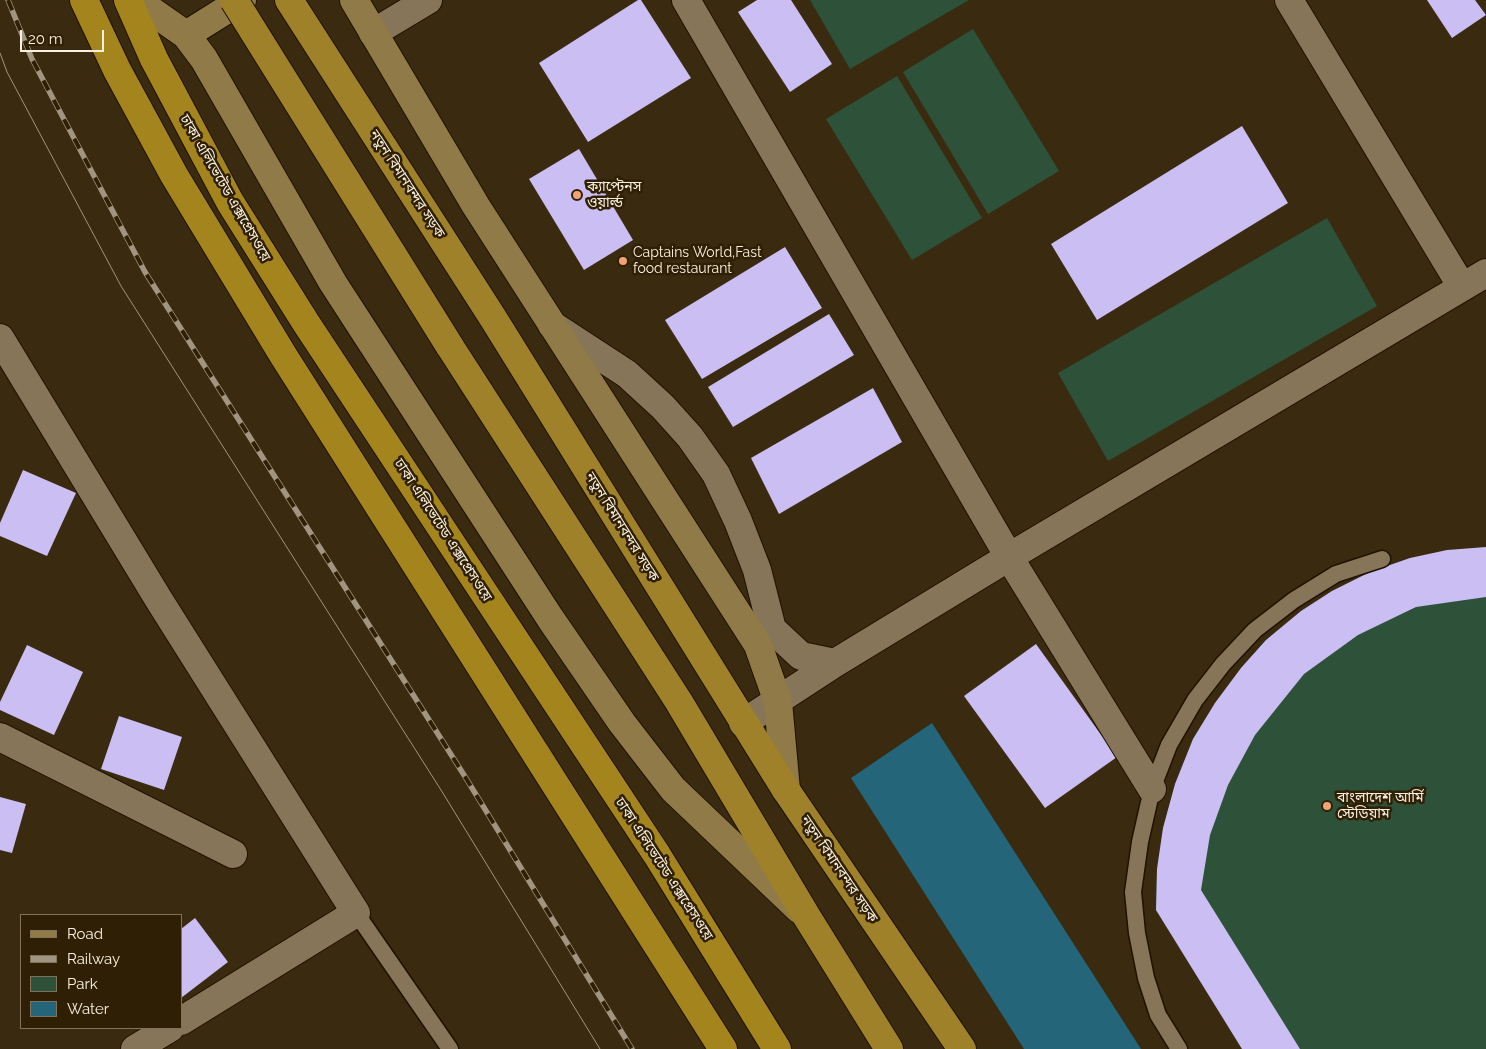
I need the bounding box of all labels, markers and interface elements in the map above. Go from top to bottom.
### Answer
scale bar [22,20,106,52]
text: 20 m [28,30,63,48]
street label: ঢাকা এলিভেটেড এক্সপ্রেসওয়ে [176,112,274,264]
street label: নতুন বিমানবন্দর সড়ক [366,127,448,241]
place label: ক্যাপ্টেনস ওয়ার্ল্ড [587,179,641,212]
marker: ক্যাপ্টেনস ওয়ার্ল্ড [571,189,583,201]
place label: Captains World,Fast food restaurant [633,245,762,278]
marker: Captains World,Fast food restaurant [617,255,629,267]
street label: ঢাকা এলিভেটেড এক্সপ্রেসওয়ে [391,456,495,604]
street label: নতুন বিমানবন্দর সড়ক [582,469,662,585]
place label: বাংলাদেশ আর্মি স্টেডিয়াম [1337,790,1424,822]
street label: ঢাকা এলিভেটেড এক্সপ্রেসওয়ে [612,795,716,943]
marker: বাংলাদেশ আর্মি স্টেডিয়াম [1321,800,1333,812]
street label: নতুন বিমানবন্দর সড়ক [797,812,881,926]
legend [20,914,182,1029]
text: Road [67,925,103,943]
text: Railway [67,950,120,968]
text: Park [67,975,98,993]
text: Water [67,1000,109,1018]

